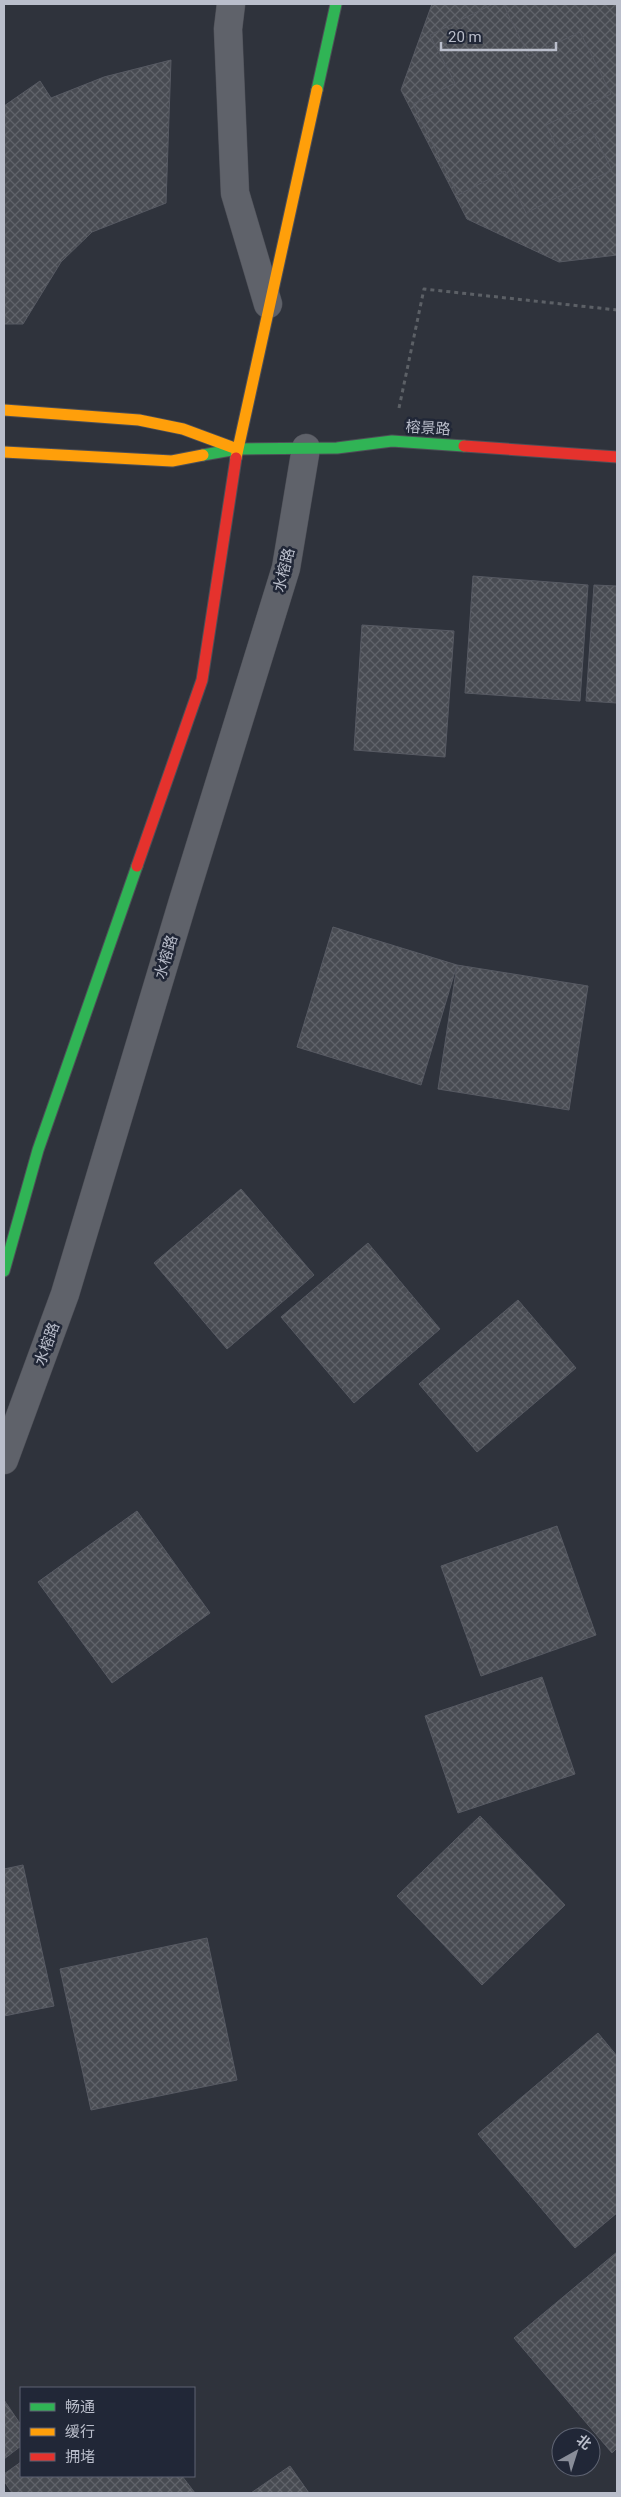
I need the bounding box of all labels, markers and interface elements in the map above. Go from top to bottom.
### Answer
scale bar [441,20,556,52]
text: 20 m [448,28,482,46]
street label: 榕景路 [405,417,451,439]
street label: 水榕路 [270,546,298,594]
street label: 水榕路 [151,933,181,981]
street label: 水榕路 [31,1320,63,1368]
legend [20,2387,195,2477]
text: 畅通 [65,2398,95,2416]
text: 缓行 [65,2423,95,2441]
north arrow [551,2427,601,2477]
text: 北 [574,2431,595,2453]
text: 拥堵 [65,2448,95,2466]

